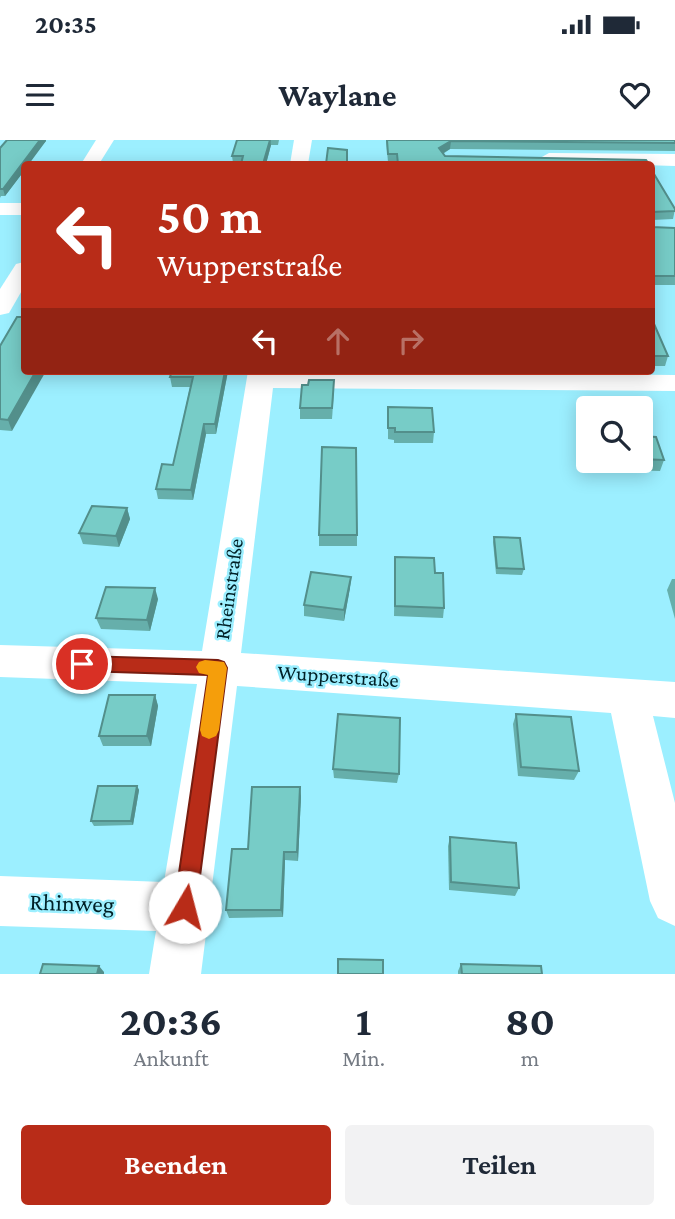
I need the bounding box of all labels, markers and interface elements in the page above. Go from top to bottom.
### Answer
text: 20:35 [35,10,97,39]
icon: menu [21,76,59,114]
icon: heart [616,76,654,114]
text: Waylane [278,77,397,113]
icon: left [42,189,133,280]
text: 50 m [157,189,262,244]
text: Wupperstraße [157,247,342,283]
icon: left [246,322,284,360]
icon: ahead [319,322,357,360]
icon: right [392,322,430,360]
map controls [576,396,653,473]
button: search [576,396,653,473]
street label: Rheinstraße [210,537,248,641]
pin [52,634,112,694]
icon: arrive [63,645,101,683]
street label: Wupperstraße [277,660,399,692]
position arrow [148,870,222,944]
street label: Rhinweg [29,888,115,917]
text: 20:36 [120,997,222,1044]
text: 1 [356,997,371,1044]
text: 80 [505,997,555,1044]
text: Ankunft [133,1045,209,1071]
text: Min. [342,1045,385,1071]
text: m [521,1045,539,1071]
button: Beenden [21,1125,331,1205]
button: Teilen [345,1125,654,1205]

